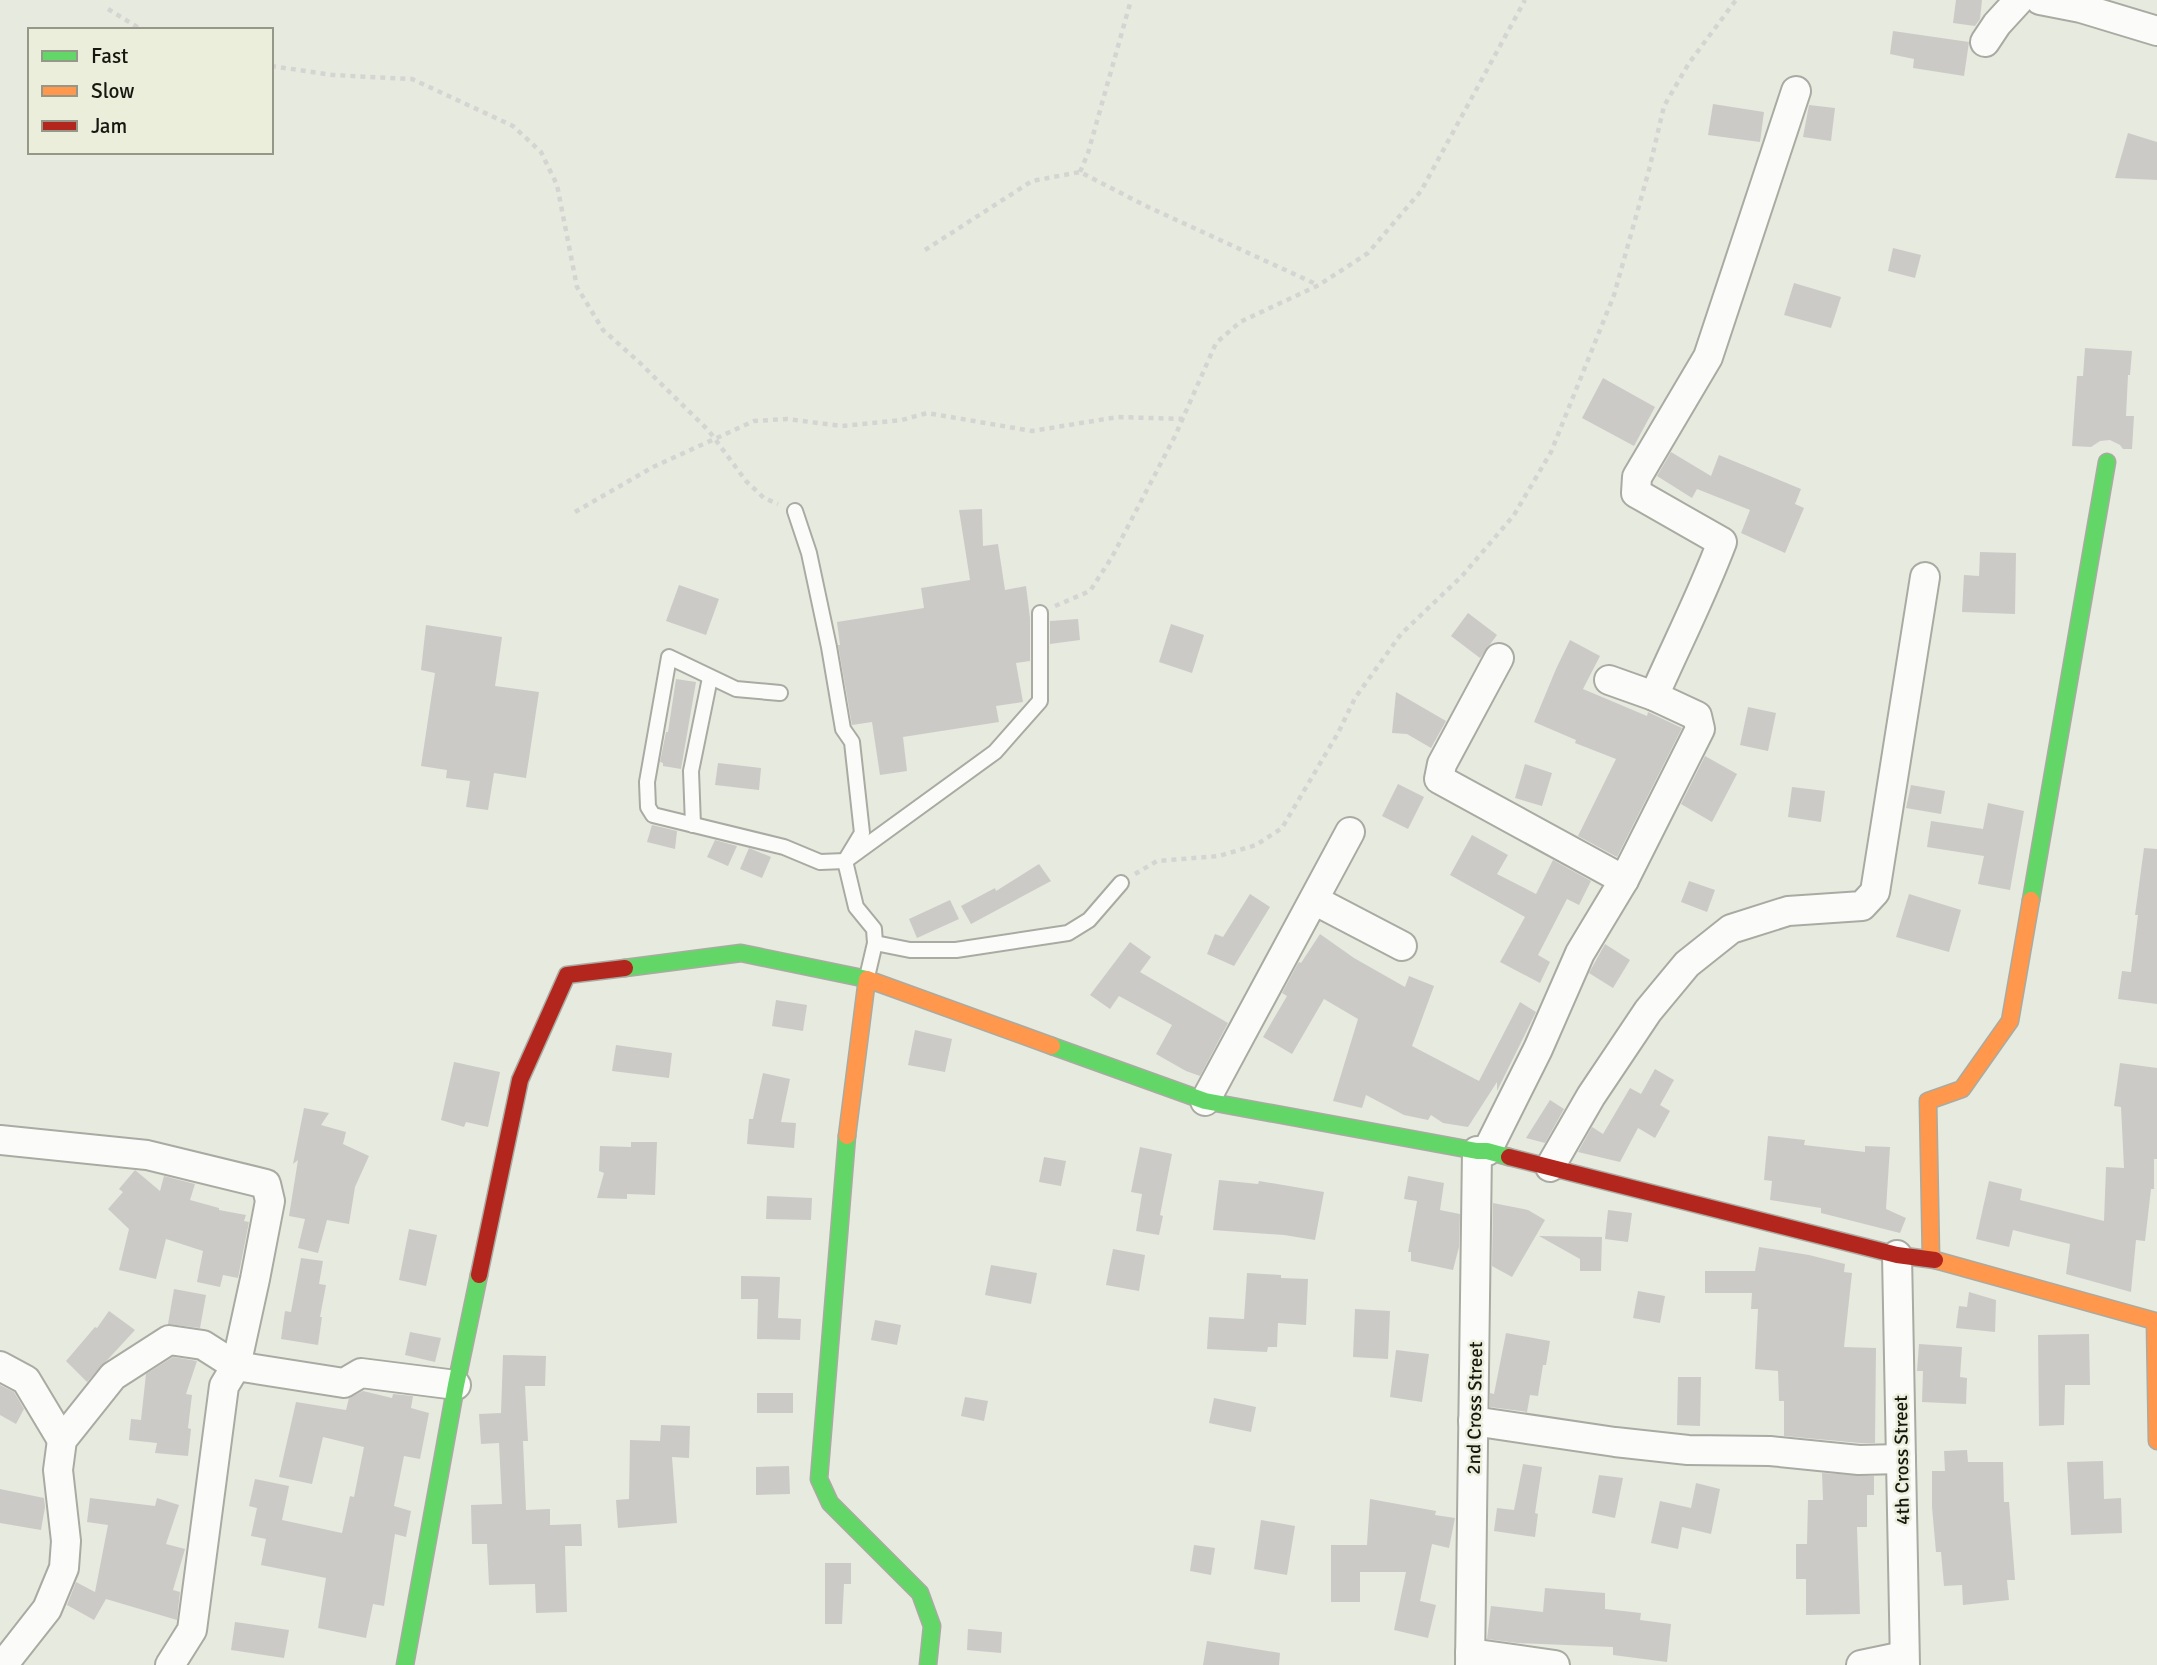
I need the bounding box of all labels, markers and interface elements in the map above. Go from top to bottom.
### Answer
legend [28,28,273,154]
text: Fast [91,43,128,69]
text: Slow [91,78,135,104]
text: Jam [91,113,127,139]
street label: 2nd Cross Street [1462,1341,1488,1475]
street label: 4th Cross Street [1889,1395,1915,1525]

